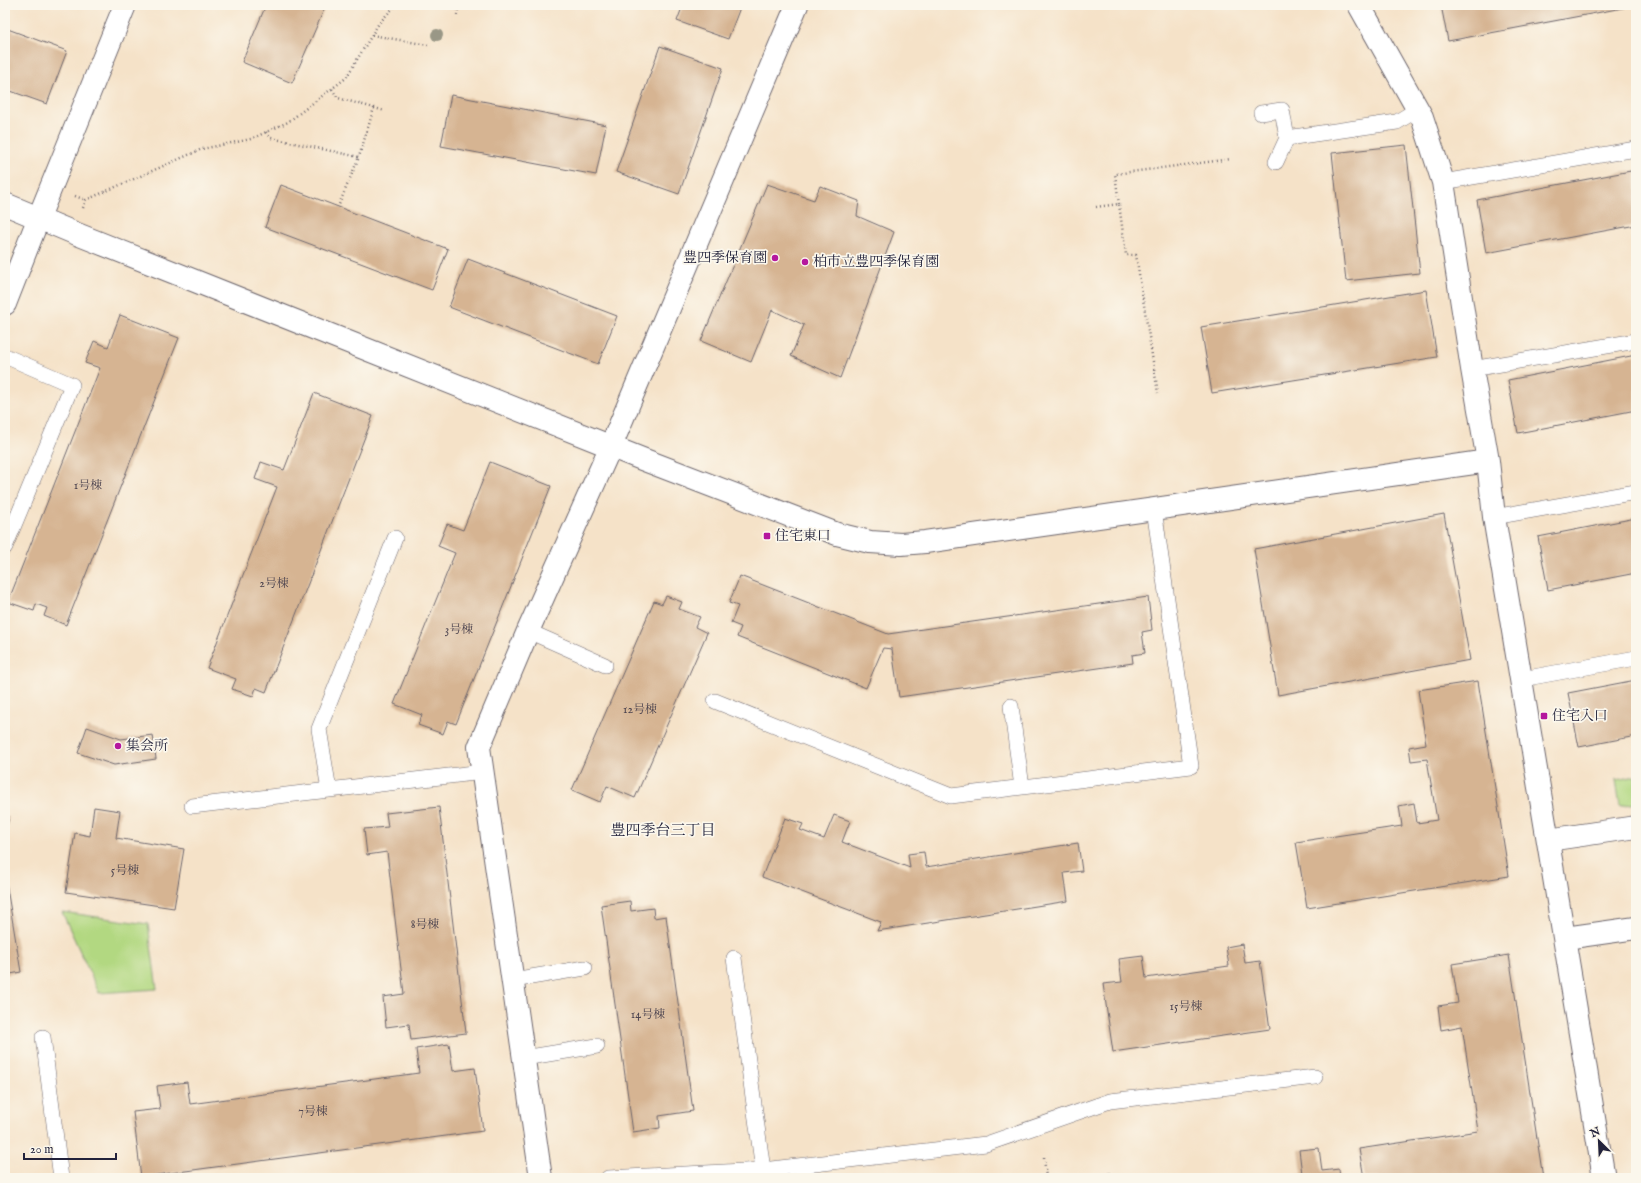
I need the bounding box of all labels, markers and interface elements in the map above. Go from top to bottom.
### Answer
place label: 豊四季保育園 [683,249,767,267]
marker: 豊四季保育園 [770,253,780,263]
place label: 柏市立豊四季保育園 [813,253,939,271]
marker: 柏市立豊四季保育園 [800,257,810,267]
house number: 1号棟 [74,478,102,493]
place label: 住宅東口 [775,527,831,545]
marker: 住宅東口 [762,531,772,541]
house number: 2号棟 [259,576,289,591]
house number: 3号棟 [445,622,473,637]
house number: 12号棟 [623,702,657,717]
place label: 住宅入口 [1552,707,1608,725]
marker: 住宅入口 [1539,711,1549,721]
place label: 集会所 [126,737,168,755]
marker: 集会所 [113,741,123,751]
district label: 豊四季台三丁目 [610,821,716,840]
house number: 5号棟 [111,863,139,878]
house number: 8号棟 [411,917,439,932]
house number: 15号棟 [1170,999,1202,1014]
house number: 14号棟 [631,1007,665,1022]
house number: 7号棟 [298,1104,328,1119]
north arrow [1579,1121,1619,1161]
text: N [1587,1124,1603,1142]
scale bar [24,1135,116,1161]
text: 20 m [30,1142,53,1157]

